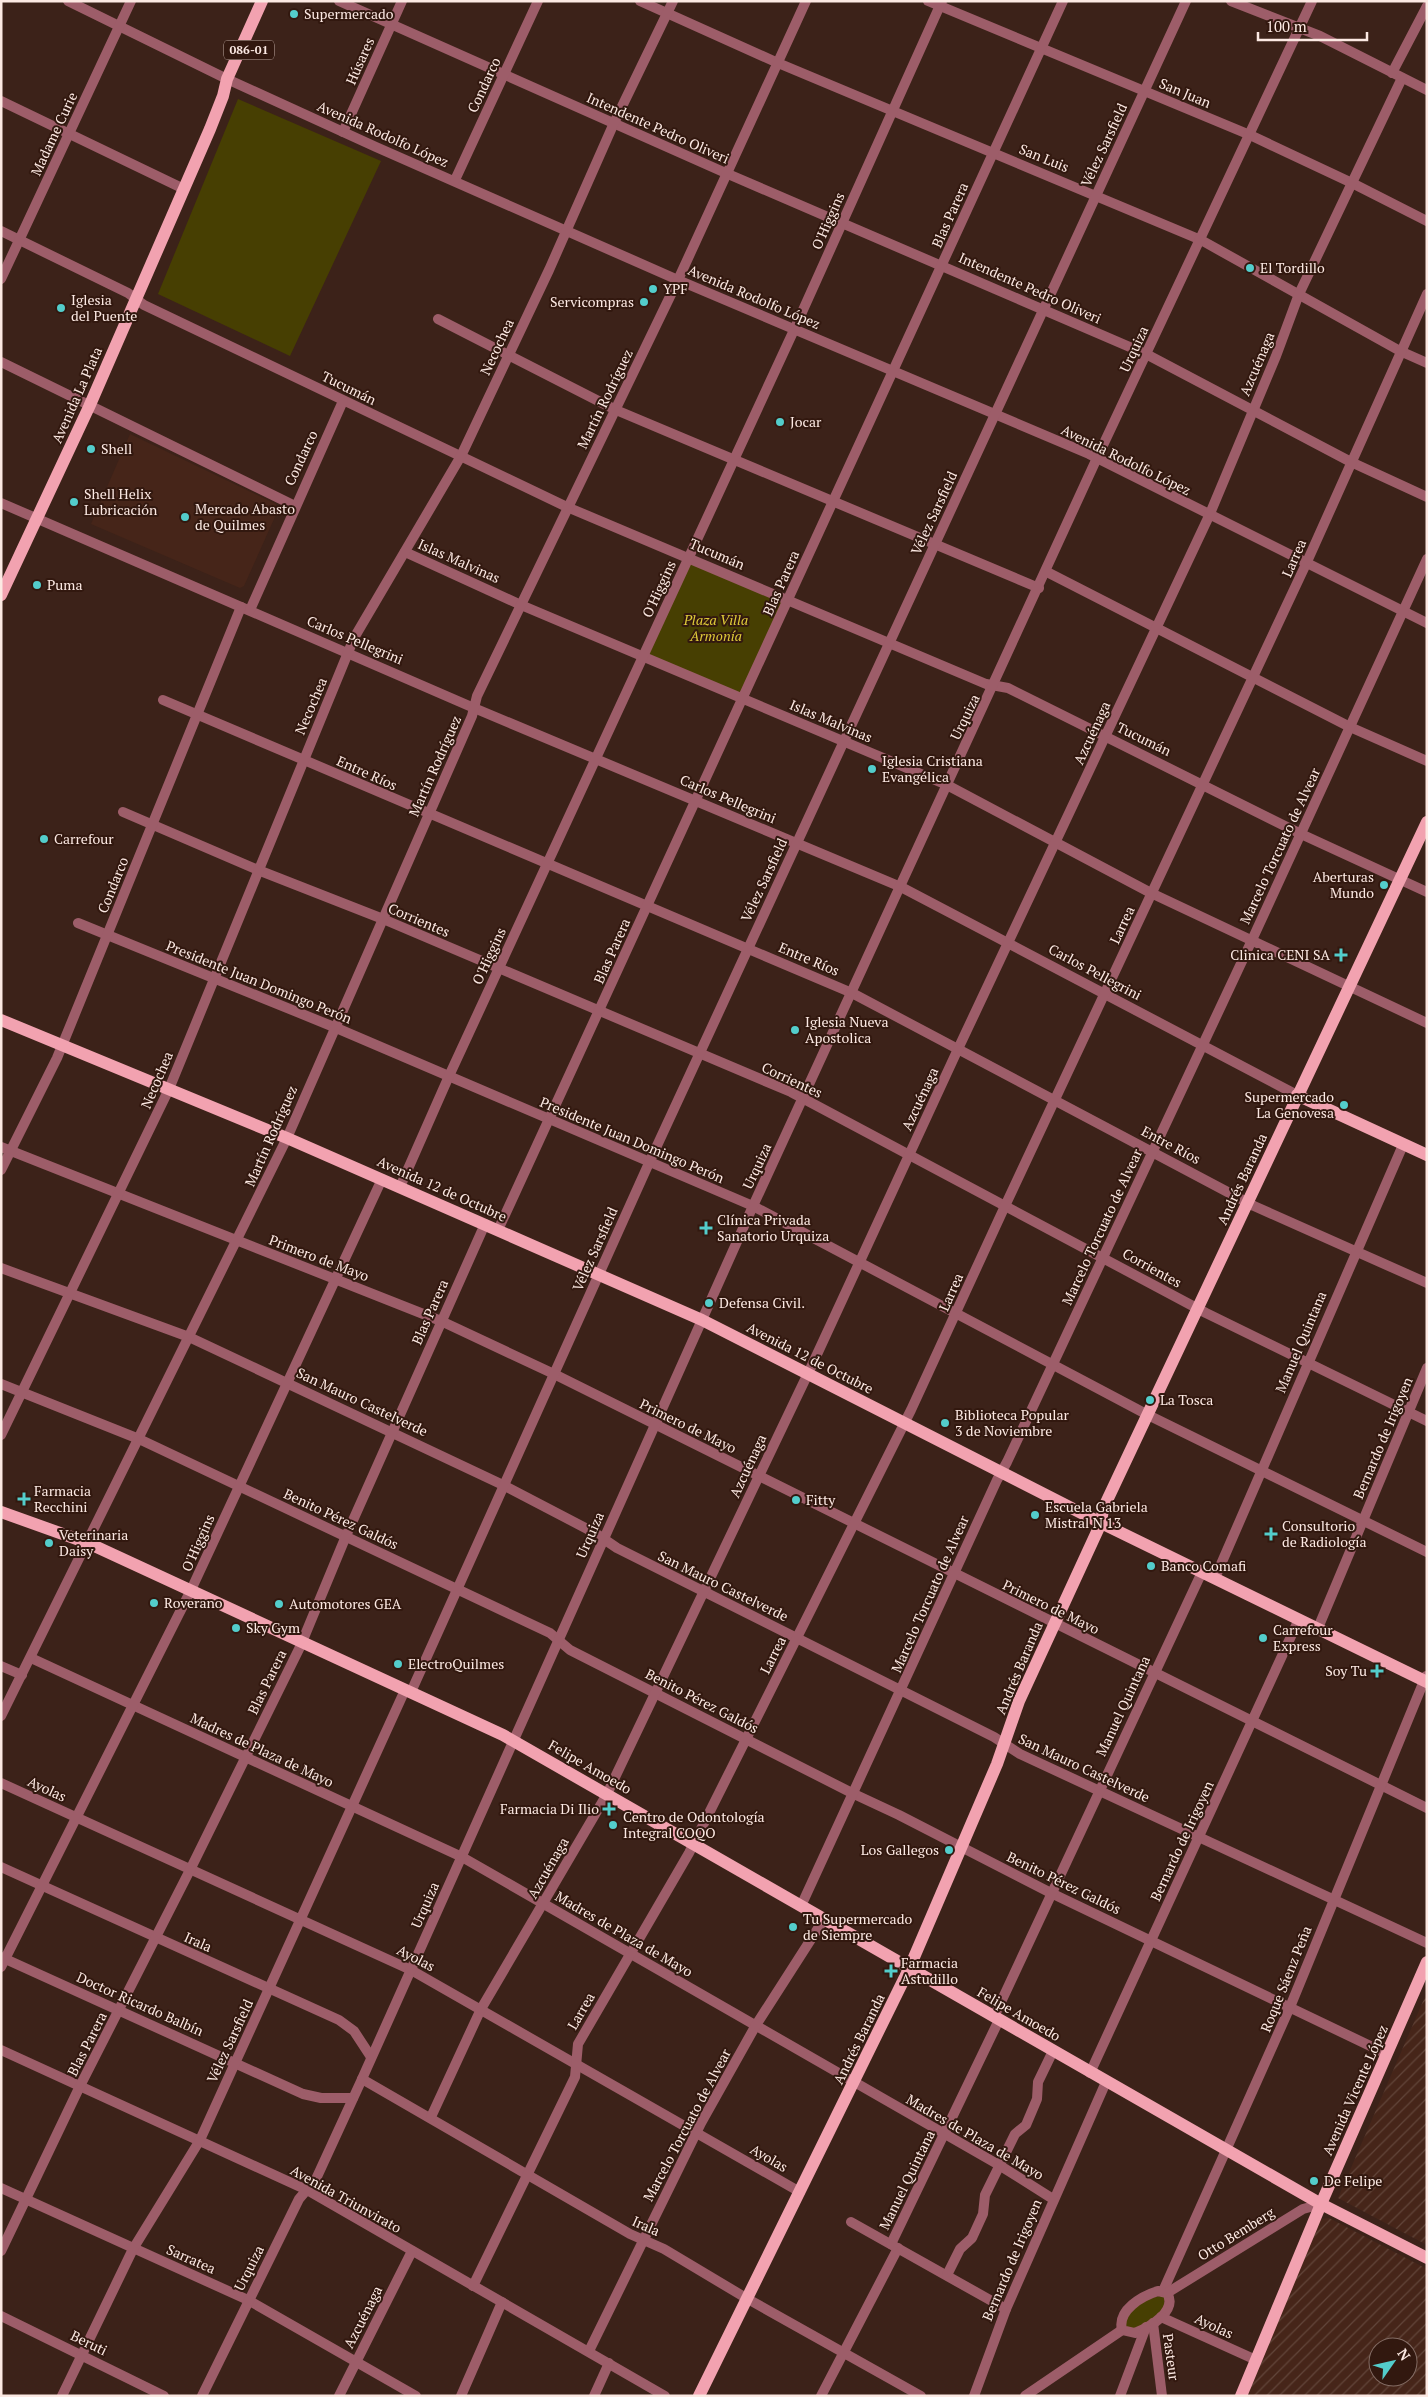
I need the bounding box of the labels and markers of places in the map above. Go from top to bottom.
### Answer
place label: Supermercado [304,4,394,23]
marker: Supermercado [288,8,300,20]
place label: El Tordillo [1260,258,1325,277]
marker: El Tordillo [1244,262,1256,274]
place label: YPF [663,279,688,298]
marker: YPF [647,283,659,295]
place label: Iglesia del Puente [71,290,137,325]
place label: Servicompras [550,292,634,311]
marker: Servicompras [638,296,650,308]
marker: Iglesia del Puente [55,302,67,314]
place label: Jocar [790,412,822,431]
marker: Jocar [774,416,786,428]
place label: Shell [101,439,132,458]
marker: Shell [85,443,97,455]
place label: Shell Helix Lubricación [84,484,158,519]
marker: Shell Helix Lubricación [68,496,80,508]
place label: Mercado Abasto de Quilmes [195,499,295,534]
marker: Mercado Abasto de Quilmes [179,511,191,523]
place label: Puma [47,575,83,594]
marker: Puma [31,579,43,591]
place label: Iglesia Cristiana Evangélica [882,751,983,786]
marker: Iglesia Cristiana Evangélica [866,763,878,775]
place label: Carrefour [54,829,114,848]
marker: Carrefour [38,833,50,845]
place label: Aberturas Mundo [1313,867,1374,902]
marker: Aberturas Mundo [1378,879,1390,891]
place label: Clinica CENI SA [1230,945,1330,964]
marker: Clinica CENI SA [1334,948,1348,962]
place label: Iglesia Nueva Apostolica [805,1012,889,1047]
marker: Iglesia Nueva Apostolica [789,1024,801,1036]
place label: Supermercado La Genovesa [1245,1087,1334,1122]
marker: Supermercado La Genovesa [1338,1099,1350,1111]
place label: Clínica Privada Sanatorio Urquiza [717,1210,829,1245]
marker: Clínica Privada Sanatorio Urquiza [699,1221,713,1235]
place label: Defensa Civil. [719,1293,805,1312]
marker: Defensa Civil. [703,1297,715,1309]
place label: La Tosca [1160,1390,1213,1409]
marker: La Tosca [1144,1394,1156,1406]
place label: Biblioteca Popular 3 de Noviembre [955,1405,1070,1440]
marker: Biblioteca Popular 3 de Noviembre [939,1417,951,1429]
place label: Farmacia Recchini [34,1481,91,1516]
place label: Fitty [806,1490,836,1509]
marker: Farmacia Recchini [18,1493,30,1505]
marker: Fitty [790,1494,802,1506]
place label: Escuela Gabriela Mistral N 13 [1045,1497,1148,1532]
marker: Escuela Gabriela Mistral N 13 [1029,1509,1041,1521]
place label: Consultorio de Radiología [1282,1516,1367,1551]
place label: Veterinaria Daisy [59,1525,128,1560]
marker: Consultorio de Radiología [1264,1527,1278,1541]
marker: Veterinaria Daisy [43,1537,55,1549]
place label: Banco Comafi [1161,1556,1246,1575]
marker: Banco Comafi [1145,1560,1157,1572]
place label: Roverano [164,1593,223,1612]
place label: Automotores GEA [289,1594,402,1613]
marker: Roverano [148,1597,160,1609]
marker: Automotores GEA [273,1598,285,1610]
place label: Sky Gym [246,1618,300,1637]
place label: Carrefour Express [1273,1620,1333,1655]
marker: Sky Gym [230,1622,242,1634]
marker: Carrefour Express [1257,1632,1269,1644]
place label: ElectroQuilmes [408,1654,504,1673]
marker: ElectroQuilmes [392,1658,404,1670]
place label: Soy Tu [1325,1661,1367,1680]
marker: Soy Tu [1371,1665,1383,1677]
place label: Farmacia Di Ilio [500,1799,599,1818]
marker: Farmacia Di Ilio [603,1803,615,1815]
place label: Centro de Odontología Integral COQO [623,1807,765,1842]
marker: Centro de Odontología Integral COQO [607,1819,619,1831]
place label: Los Gallegos [861,1840,939,1859]
marker: Los Gallegos [943,1844,955,1856]
place label: Tu Supermercado de Siempre [803,1909,912,1944]
marker: Tu Supermercado de Siempre [787,1921,799,1933]
place label: Farmacia Astudillo [901,1953,958,1988]
marker: Farmacia Astudillo [885,1965,897,1977]
place label: De Felipe [1324,2171,1382,2190]
marker: De Felipe [1308,2175,1320,2187]

